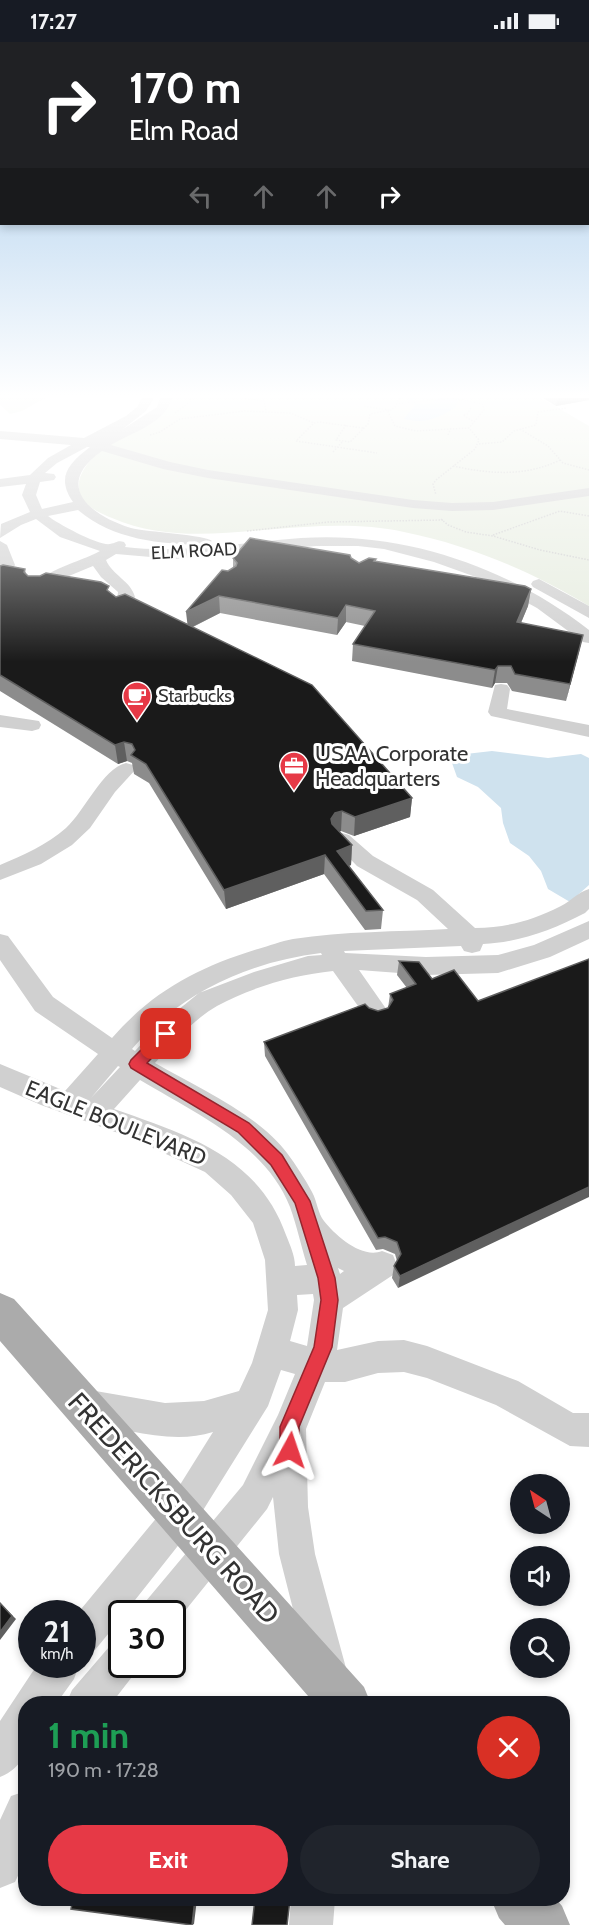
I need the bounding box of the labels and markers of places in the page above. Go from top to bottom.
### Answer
cafe icon: Starbucks [121,680,153,722]
place label: Starbucks [158,685,232,707]
place label: USAA Corporate Headquarters [315,740,468,792]
office icon: USAA Corporate Headquarters [278,750,310,792]
pin [140,1008,191,1059]

